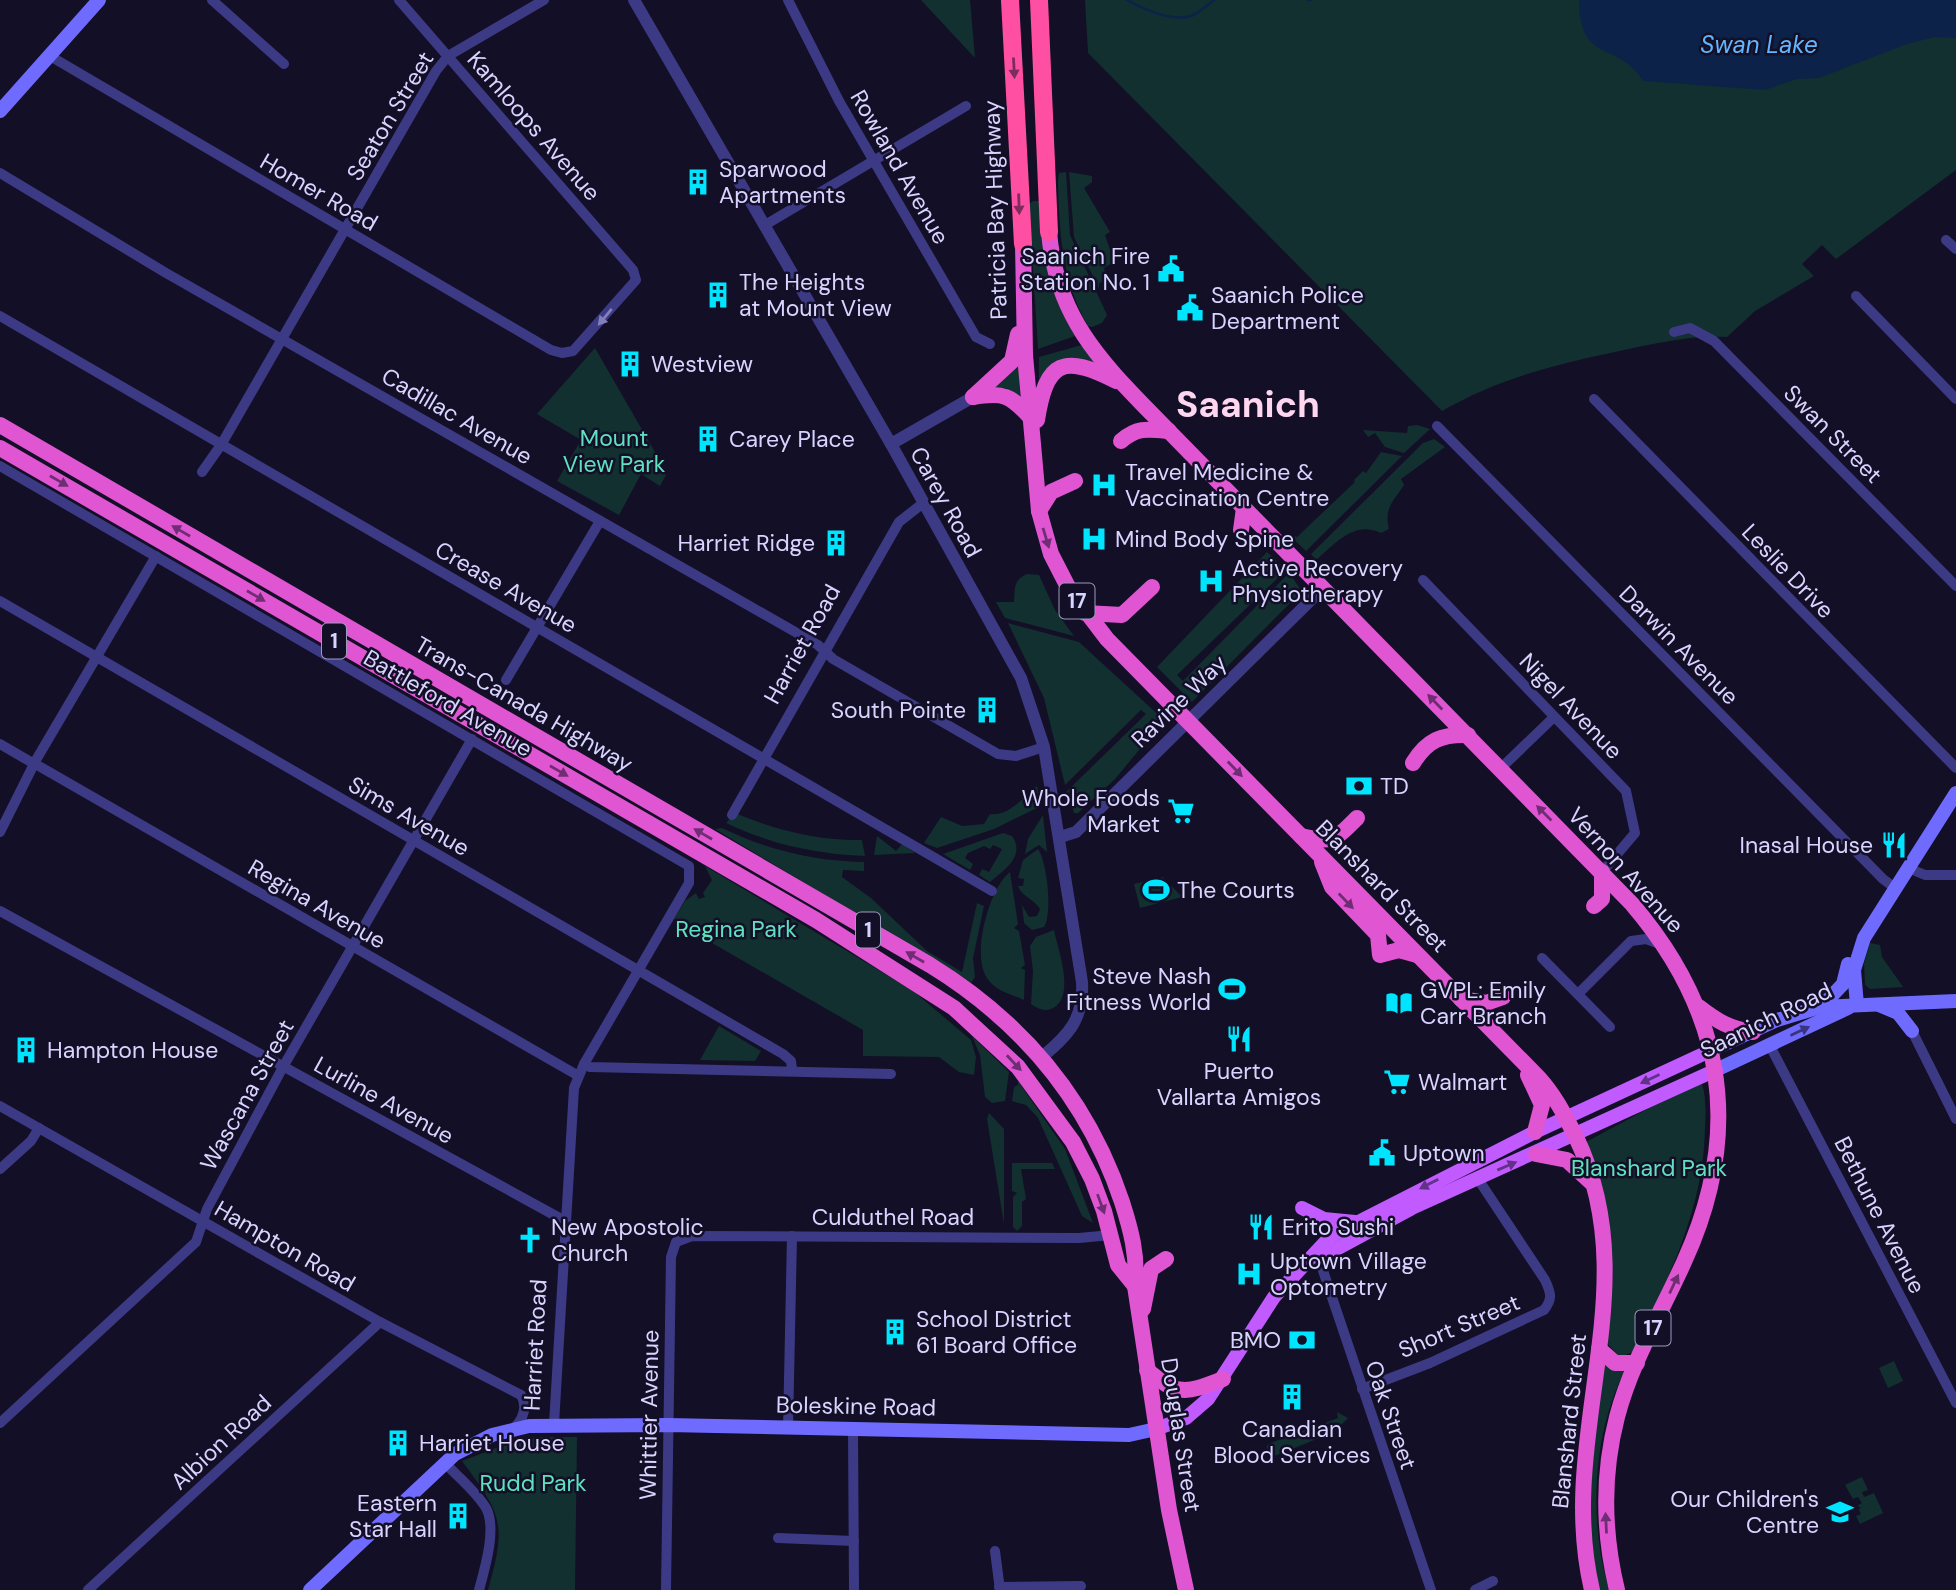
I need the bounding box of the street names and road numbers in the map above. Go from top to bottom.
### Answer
street label: Kamloops Avenue [461,45,607,207]
street label: Seaton Street [340,46,440,186]
street label: Rowland Avenue [844,84,956,250]
street label: Patricia Bay Highway [976,100,1014,320]
street label: Homer Road [255,146,383,238]
street label: Cadillac Avenue [376,361,538,471]
street label: Swan Street [1777,378,1889,490]
street label: Carey Road [903,441,989,563]
street label: Leslie Drive [1735,517,1841,625]
street label: Crease Avenue [430,534,582,640]
street label: Harriet Road [757,579,847,709]
street label: Darwin Avenue [1613,579,1745,711]
road number: 17 [1060,584,1094,618]
road number: 1 [322,624,346,658]
street label: Trans-Canada Highway [410,629,639,779]
street label: Battleford Avenue [358,642,538,764]
street label: Nigel Avenue [1513,647,1629,765]
street label: Ravine Way [1125,648,1233,754]
street label: Sims Avenue [343,769,475,863]
street label: Vernon Avenue [1561,801,1691,939]
street label: Blanshard Street [1309,813,1455,959]
street label: Regina Avenue [243,852,391,956]
road number: 1 [856,912,880,948]
street label: Saanich Road [1695,975,1837,1065]
street label: Wascana Street [193,1014,301,1176]
street label: Lurline Avenue [309,1049,459,1151]
street label: Bethune Avenue [1827,1131,1933,1299]
street label: Hampton Road [209,1194,361,1298]
street label: Culduthel Road [812,1202,974,1232]
street label: Harriet Road [517,1278,553,1412]
street label: Short Street [1394,1287,1524,1365]
road number: 17 [1636,1310,1670,1346]
street label: Whittier Avenue [633,1330,665,1500]
street label: Blanshard Street [1545,1332,1593,1510]
street label: Douglas Street [1154,1356,1208,1514]
street label: Oak Street [1358,1357,1424,1473]
street label: Albion Road [164,1388,278,1496]
street label: Boleskine Road [776,1390,936,1422]

